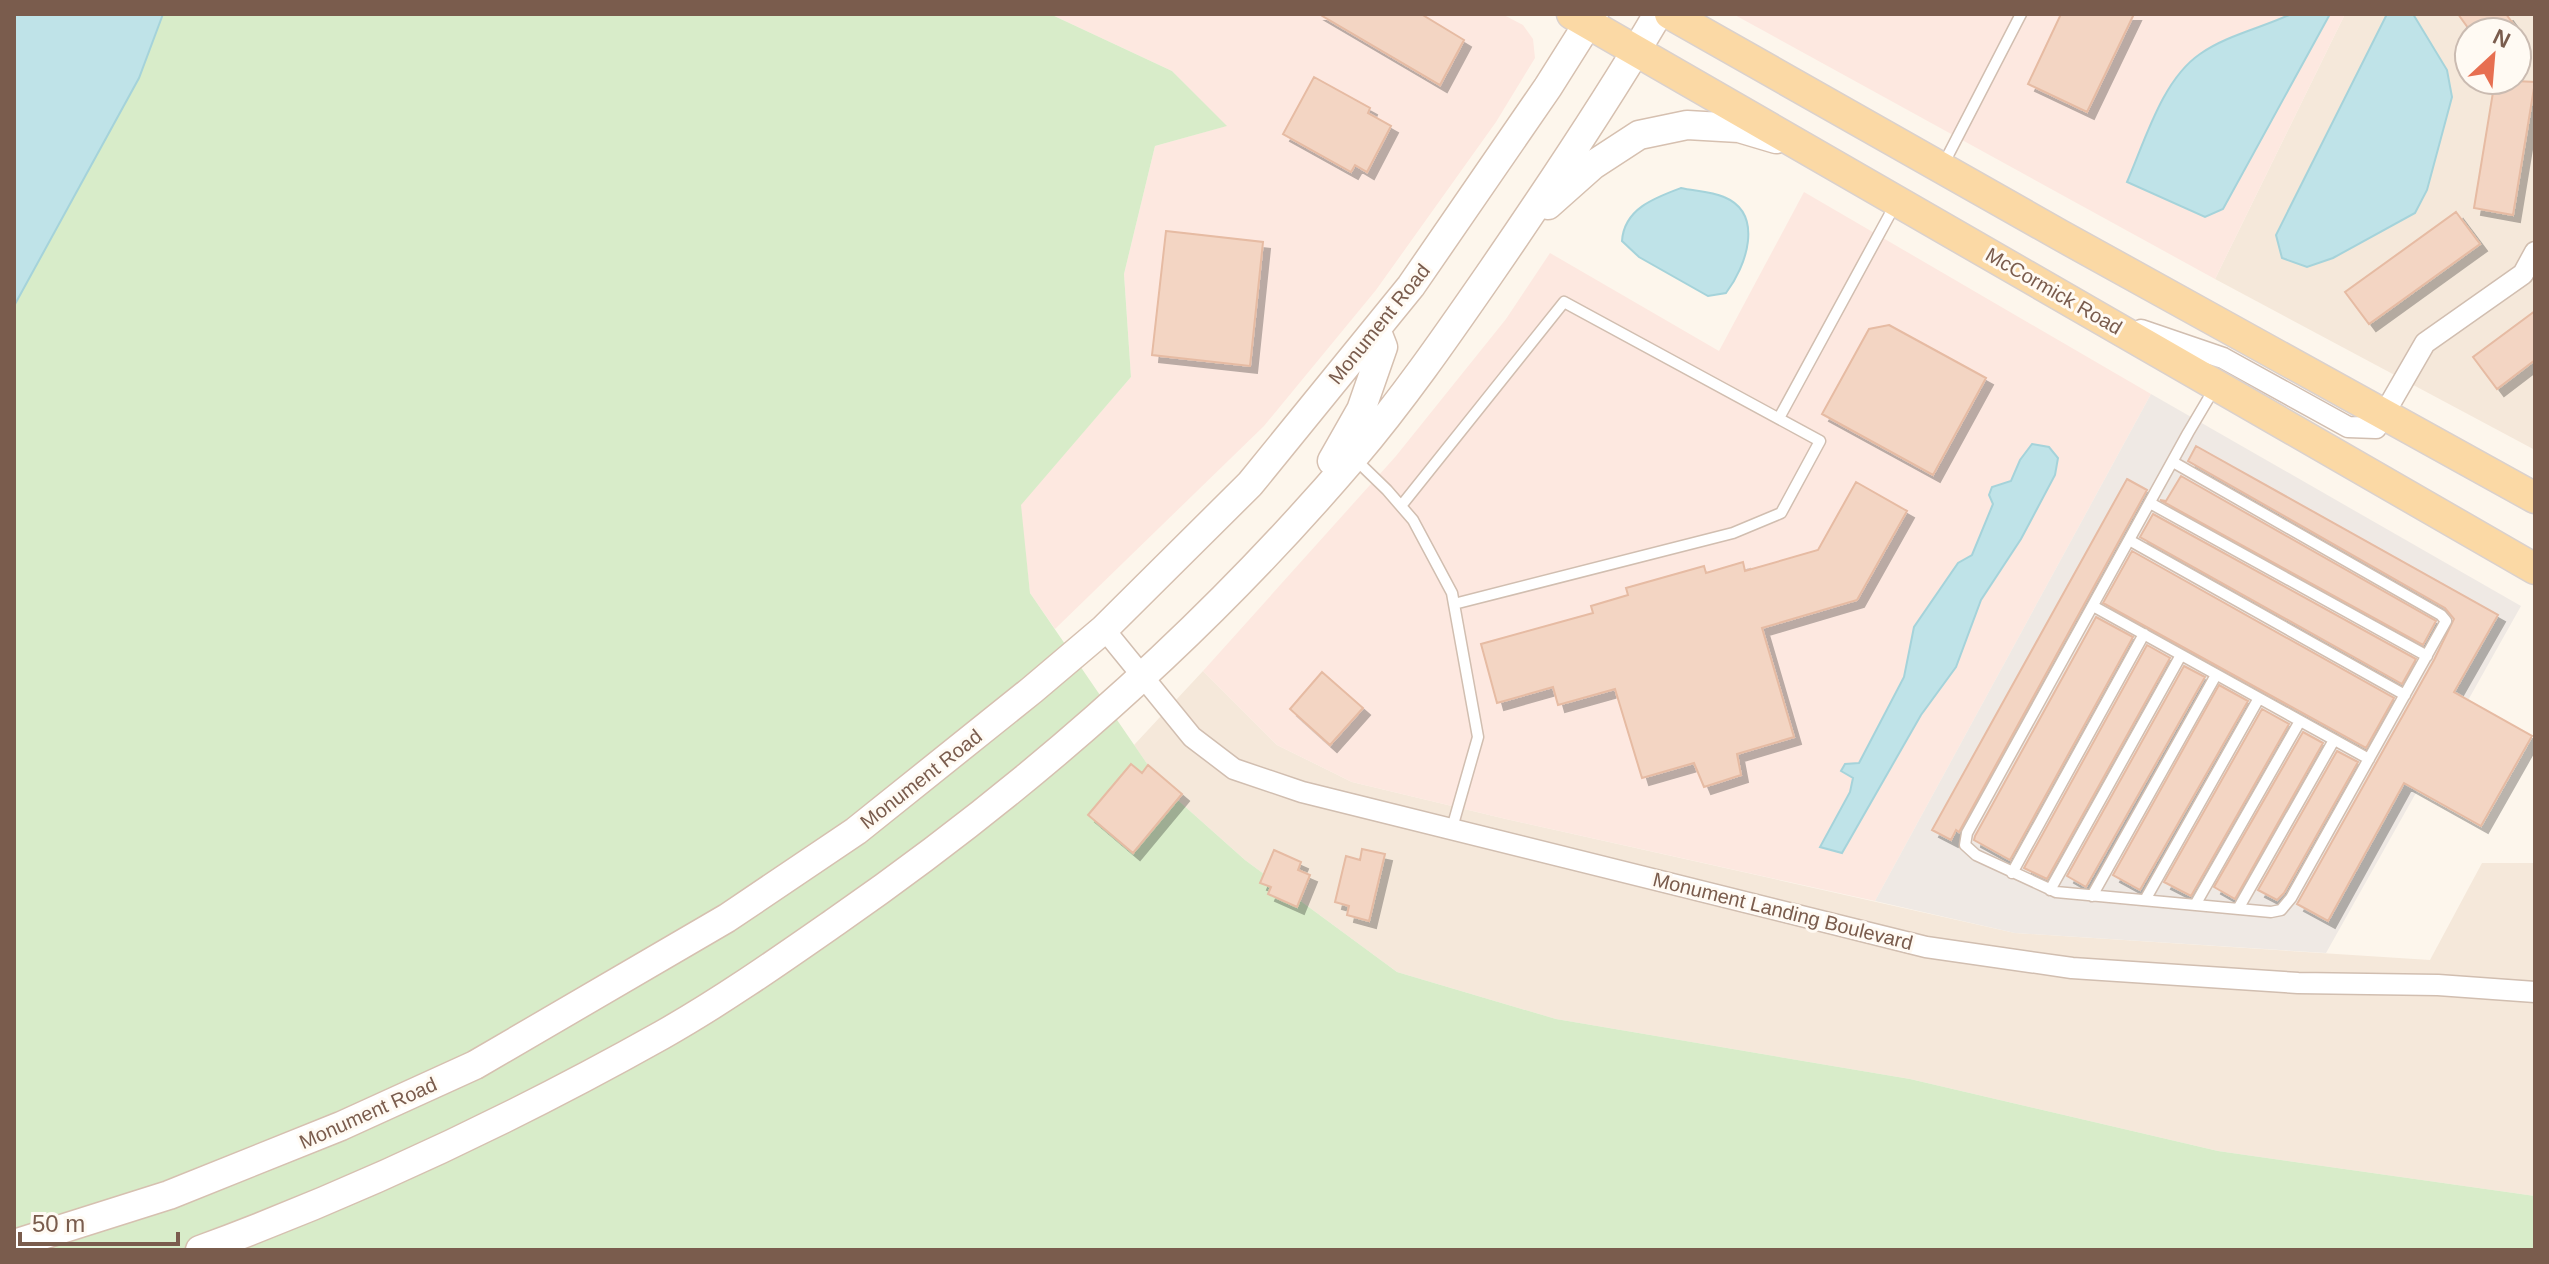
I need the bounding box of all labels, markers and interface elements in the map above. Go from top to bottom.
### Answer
north arrow [2453,16,2533,96]
text: N [2489,24,2514,53]
street label: McCormick Road [1982,243,2126,339]
street label: Monument Road [1324,260,1434,388]
street label: Monument Road [856,725,986,833]
street label: Monument Landing Boulevard [1651,868,1915,954]
street label: Monument Road [296,1073,440,1153]
scale bar [20,1196,178,1246]
text: 50 m [32,1210,85,1237]

